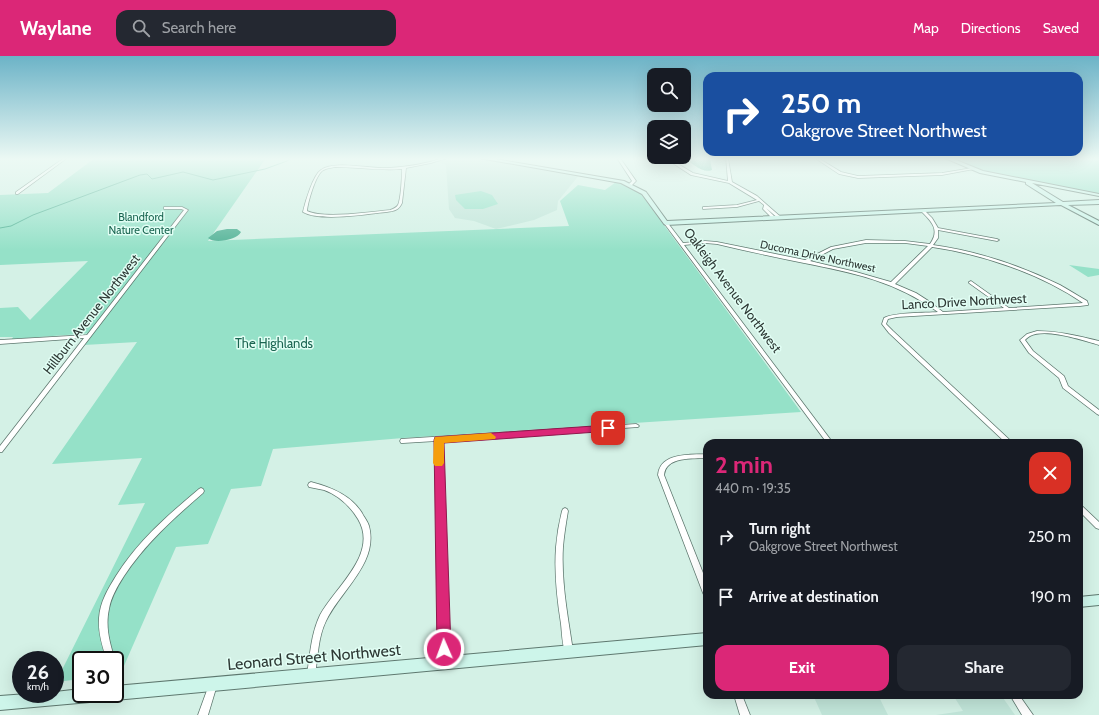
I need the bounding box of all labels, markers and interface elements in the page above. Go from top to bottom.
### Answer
search box [116,10,396,46]
text: Waylane [20,17,92,40]
icon: search [130,17,152,39]
text: Search here [162,19,236,37]
text: Map [913,19,939,37]
text: Directions [961,19,1021,37]
text: Saved [1043,19,1079,37]
map controls [647,68,691,164]
button: search [647,68,691,112]
text: 250 m [781,86,861,120]
icon: right [715,88,767,140]
button: layers [647,120,691,164]
text: Oakgrove Street Northwest [781,120,987,142]
park label: Blandford Nature Center [109,210,174,237]
street label: Oakleigh Avenue Northwest [681,224,786,356]
street label: Ducoma Drive Northwest [759,237,877,275]
street label: Hillburn Avenue Northwest [39,250,143,377]
street label: Lanco Drive Northwest [901,290,1028,312]
park label: The Highlands [235,335,314,351]
pin [591,411,625,445]
icon: arrive [597,417,619,439]
text: 2 min [715,450,773,479]
button: close [1029,452,1071,494]
text: 440 m · 19:35 [715,480,791,496]
text: Turn right [749,520,810,538]
icon: right [715,526,737,548]
text: 250 m [1028,528,1071,546]
text: Oakgrove Street Northwest [749,538,898,554]
icon: arrive [715,586,737,608]
text: Arrive at destination [749,588,879,606]
text: 190 m [1031,588,1071,606]
position arrow [423,628,465,670]
street label: Leonard Street Northwest [226,640,402,674]
button: Exit [715,645,889,691]
button: Share [897,645,1071,691]
speed limit sign: 30 [72,651,124,703]
text: 26 [27,660,49,684]
text: km/h [27,680,49,693]

